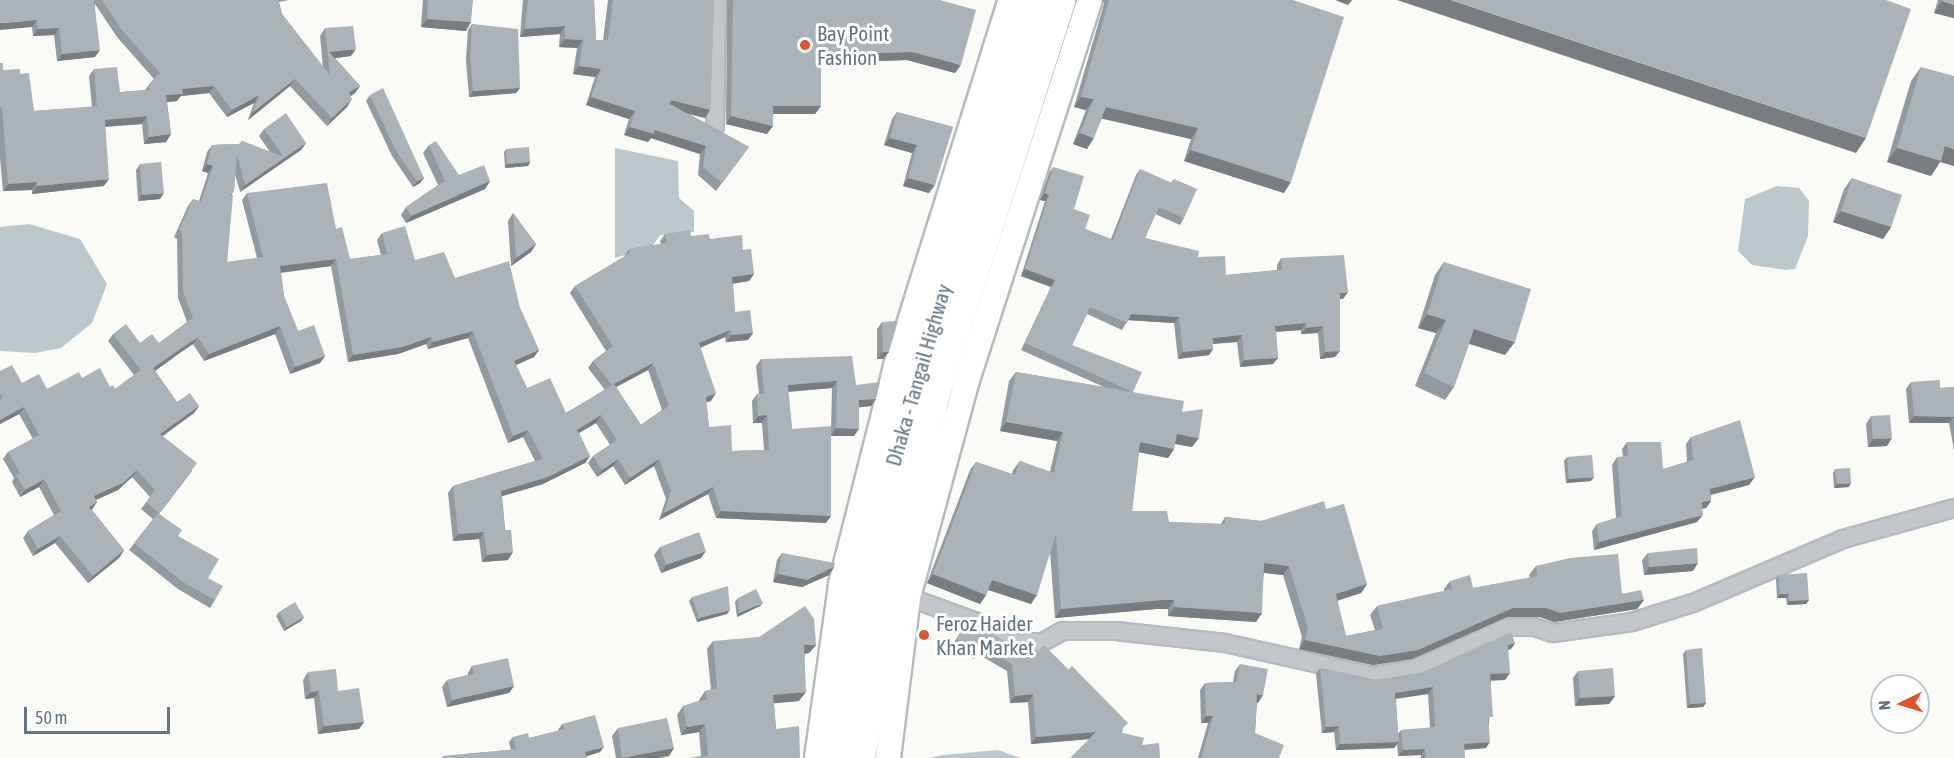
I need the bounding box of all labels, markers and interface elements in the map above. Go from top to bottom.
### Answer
place label: Bay Point Fashion [817,20,889,70]
marker: Bay Point Fashion [798,38,812,52]
street label: Dhaka - Tangail Highway [880,281,956,469]
place label: Feroz Haider Khan Market [936,610,1034,660]
marker: Feroz Haider Khan Market [917,628,931,642]
north arrow [1870,674,1930,734]
scale bar [27,695,172,733]
text: N [1875,700,1893,711]
text: 50 m [35,707,67,728]

